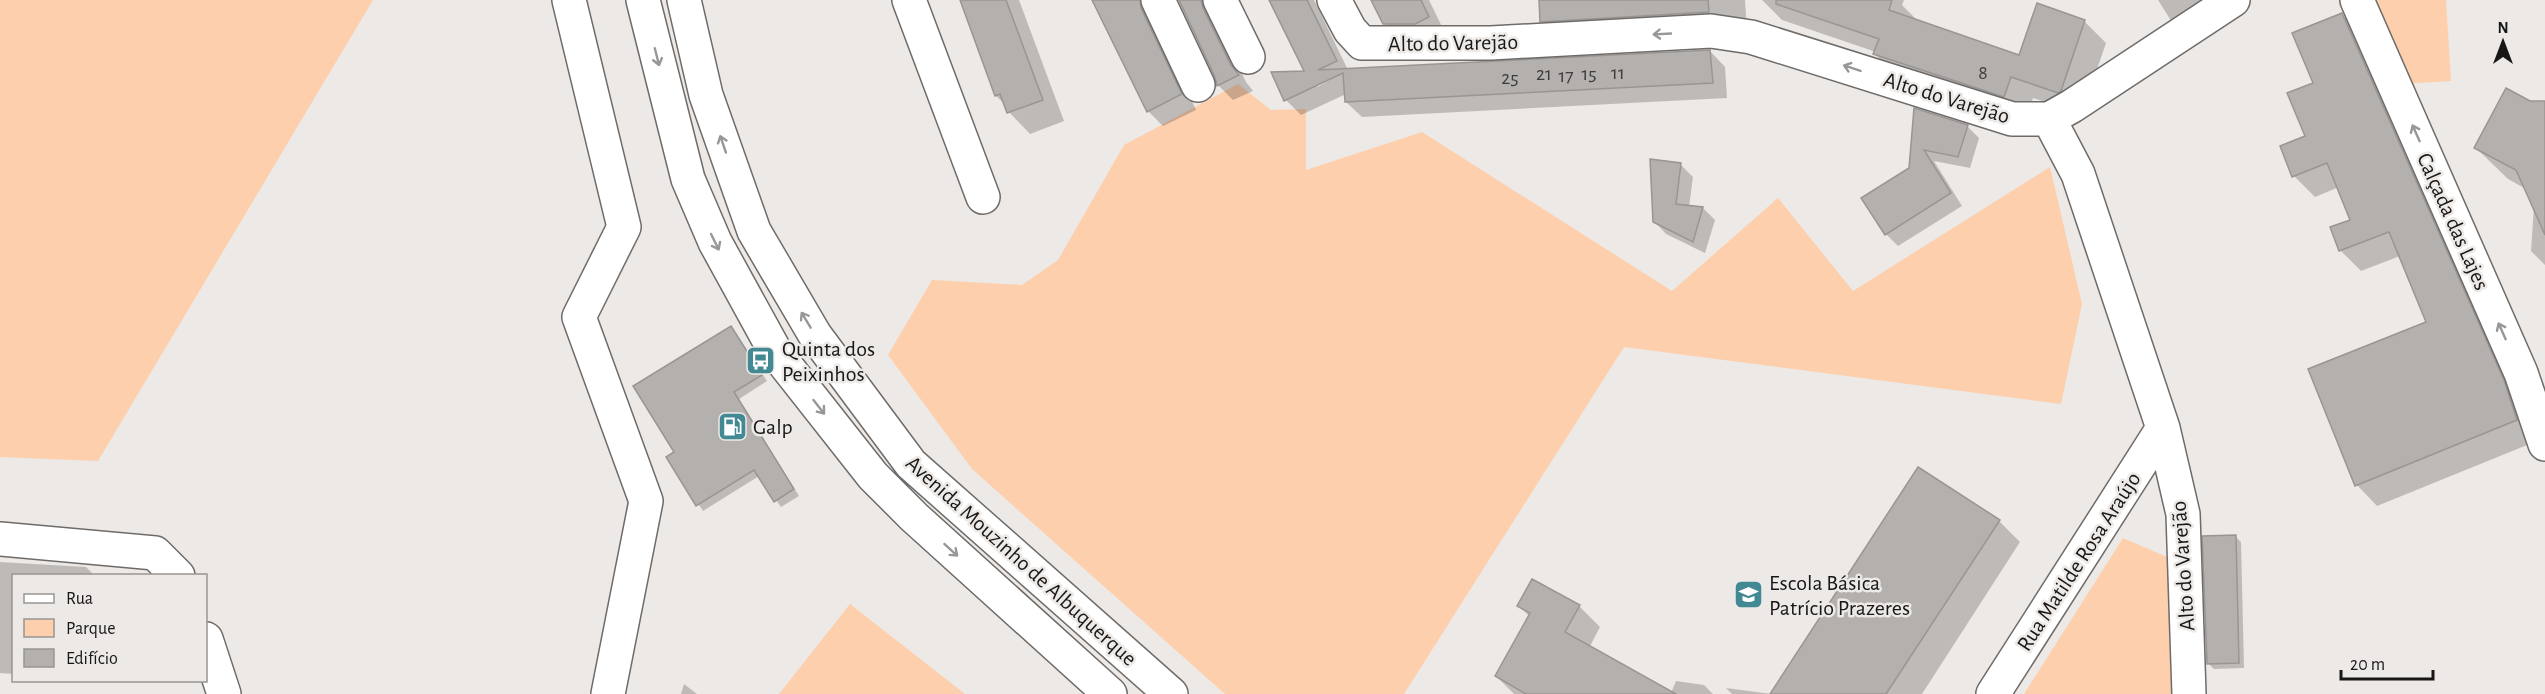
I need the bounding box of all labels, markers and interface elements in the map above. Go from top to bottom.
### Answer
north arrow [2473,12,2533,72]
text: N [2497,20,2509,36]
one-way arrow [1653,29,1673,40]
street label: Alto do Varejão [1388,31,1518,55]
one-way arrow [652,47,664,66]
one-way arrow [1843,62,1862,73]
house number: 11 [1611,63,1625,83]
house number: 8 [1978,63,1988,83]
house number: 21 [1536,64,1552,84]
house number: 15 [1581,64,1597,84]
house number: 17 [1558,66,1574,86]
house number: 25 [1501,68,1519,88]
street label: Alto do Varejão [1881,68,2012,128]
one-way arrow [2410,124,2421,143]
one-way arrow [717,135,728,154]
street label: Calçada das Lajes [2413,150,2493,293]
one-way arrow [710,233,722,251]
one-way arrow [800,312,812,329]
one-way arrow [2496,322,2508,340]
place label: Quinta dos Peixinhos [782,338,875,385]
bus stop icon: Quinta dos Peixinhos [745,345,777,377]
one-way arrow [812,399,825,415]
fuel station icon: Galp [716,410,748,442]
place label: Galp [753,416,793,438]
street label: Avenida Mouzinho de Albuquerque [902,452,1141,670]
street label: Rua Matilde Rosa Araújo [2013,468,2145,655]
street label: Alto do Varejão [2167,500,2199,632]
one-way arrow [943,543,958,557]
place label: Escola Básica Patrício Prazeres [1769,572,1910,619]
legend [12,574,207,682]
school or university icon: Escola Básica Patrício Prazeres [1732,579,1764,611]
text: Rua [66,590,93,608]
text: Parque [66,620,115,638]
scale bar [2341,643,2432,681]
text: Edifício [66,650,118,668]
text: 20 m [2350,656,2385,674]

